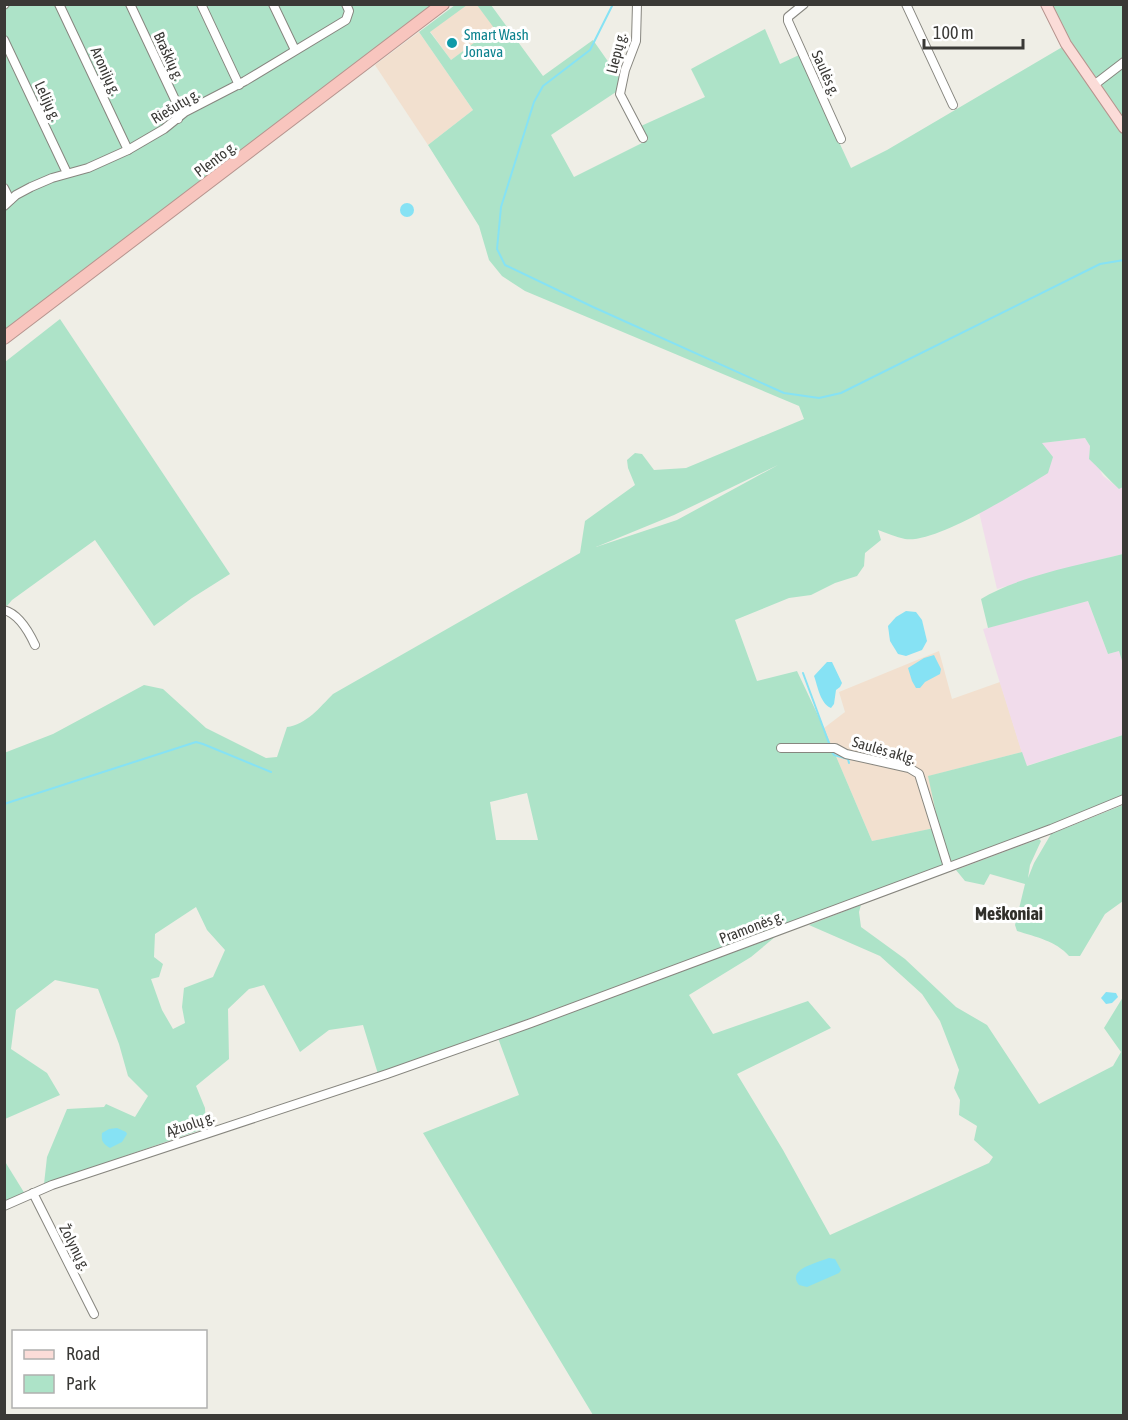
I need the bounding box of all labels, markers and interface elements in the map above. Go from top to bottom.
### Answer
scale bar [924,12,1023,50]
text: 100 m [933,22,974,43]
place label: Smart Wash Jonava [464,26,529,60]
street label: Braškių g. [150,29,188,83]
street label: Liepų g. [603,30,629,75]
marker: Smart Wash Jonava [445,36,459,50]
street label: Aronijų g. [87,44,125,98]
street label: Saulės g. [809,48,844,99]
street label: Lelijų g. [31,78,65,124]
street label: Riešutų g. [148,85,202,127]
street label: Plento g. [191,138,239,180]
street label: Saulės aklg. [850,733,918,767]
district label: Meškoniai [975,903,1043,924]
street label: Pramonės g. [717,907,786,947]
street label: Ąžuolų g. [164,1108,216,1140]
street label: Žolynų g. [56,1221,94,1273]
legend [12,1330,207,1408]
text: Road [66,1343,100,1364]
text: Park [66,1373,96,1394]

